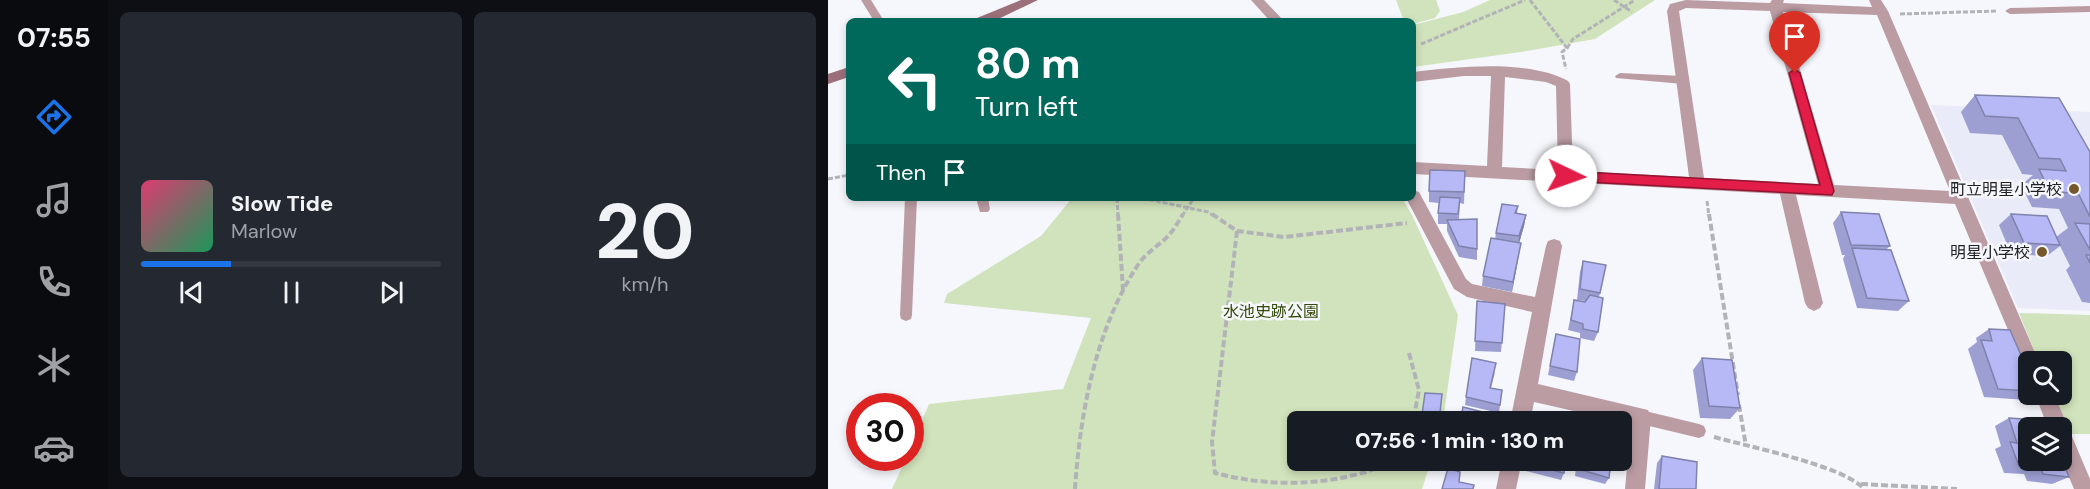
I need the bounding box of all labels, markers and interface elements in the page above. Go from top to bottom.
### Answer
pin [1769,11,1820,73]
text: 07:55 [17,20,91,55]
icon: arrive [1778,20,1811,53]
text: 80 m [975,36,1081,91]
icon: left [876,42,954,120]
text: Turn left [975,89,1078,124]
icon: directions [33,96,75,138]
position arrow [1534,144,1598,208]
icon: arrive [938,156,971,189]
text: Then [876,158,926,187]
icon: music [33,179,75,221]
place label: 町立明星小学校 [1950,179,2062,200]
text: 20 [595,181,695,282]
marker: 町立明星小学校 [2067,182,2081,196]
text: Slow Tide [231,189,333,218]
text: Marlow [231,218,297,244]
place label: 明星小学校 [1950,242,2030,263]
marker: 明星小学校 [2035,245,2049,259]
icon: phone [33,261,75,303]
text: km/h [621,271,669,297]
icon: previous [175,276,208,309]
icon: pause [275,276,308,309]
icon: next [375,276,408,309]
park label: 水池史跡公園 [1223,301,1319,322]
icon: climate [33,344,75,386]
map controls [2018,351,2072,471]
button: search [2018,351,2072,405]
speed limit sign: 30 [846,393,924,471]
button: layers [2018,417,2072,471]
text: 07:56 · 1 min · 130 m [1355,426,1564,455]
icon: car [33,427,75,469]

